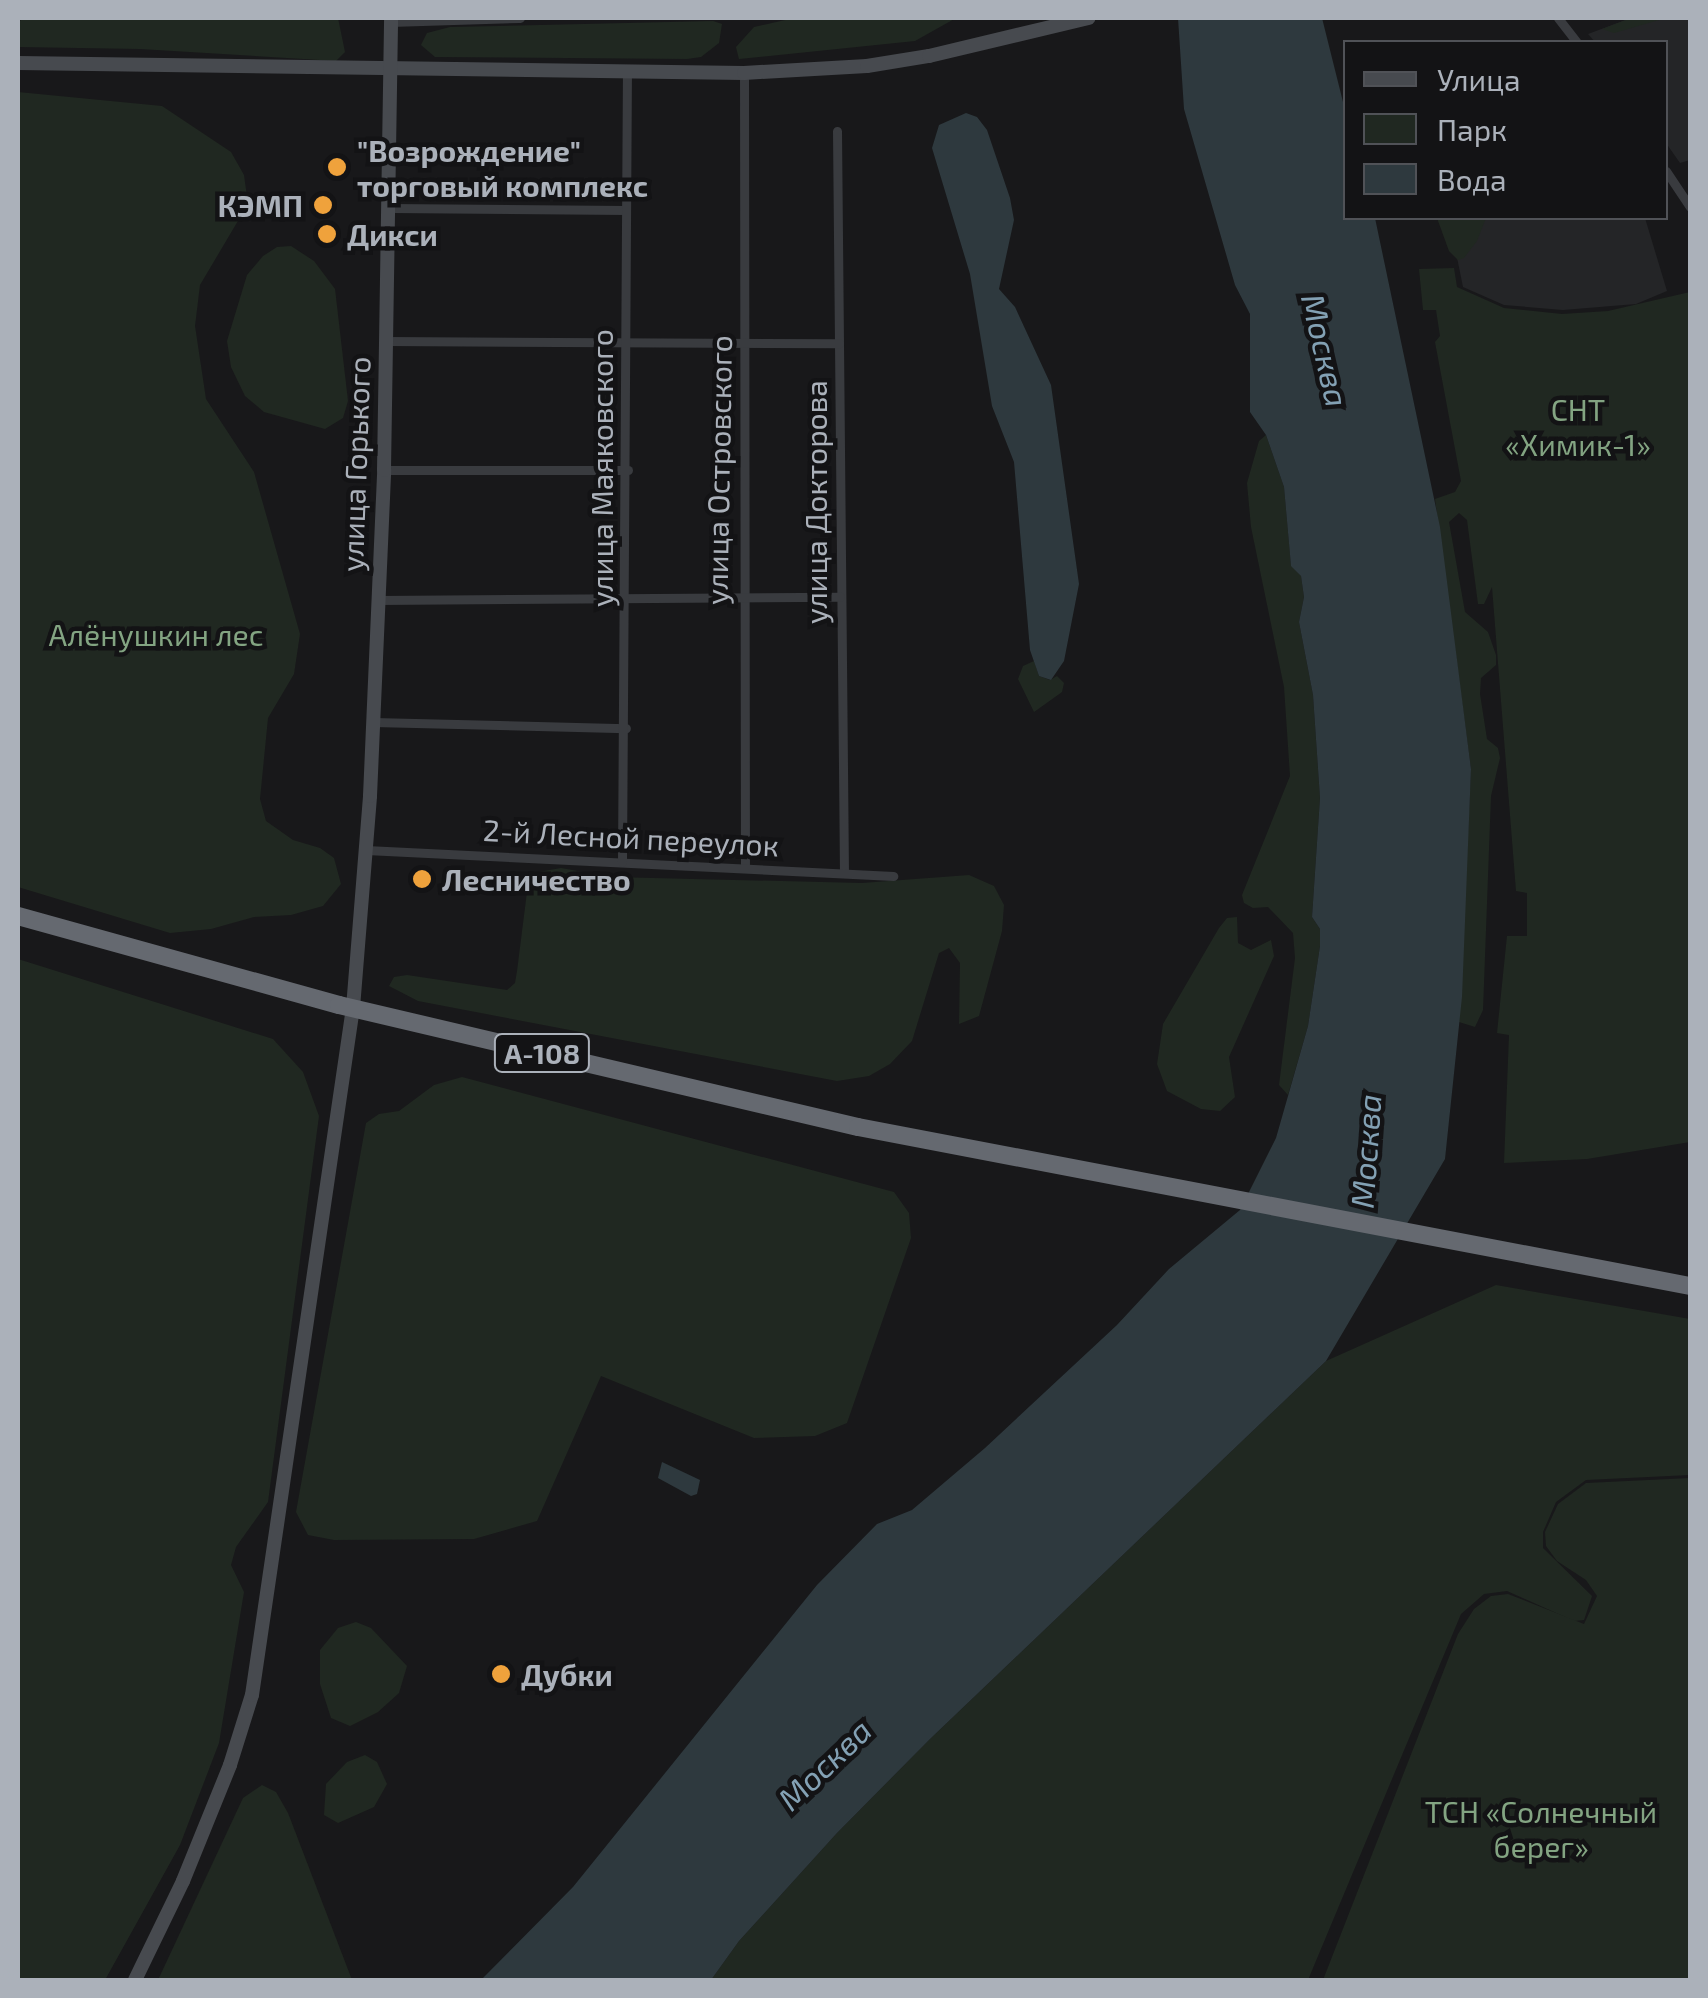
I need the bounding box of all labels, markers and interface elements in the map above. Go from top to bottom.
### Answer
legend [1343,40,1668,220]
text: Улица [1437,61,1521,97]
text: Парк [1437,111,1507,147]
place label: "Возрождение" торговый комплекс [357,132,648,202]
marker: "Возрождение" торговый комплекс [326,156,348,178]
text: Вода [1437,161,1507,197]
place label: КЭМП [218,187,303,223]
marker: КЭМП [312,194,334,216]
place label: Дикси [347,216,438,252]
marker: Дикси [316,223,338,245]
water label: Москва [1294,290,1358,410]
street label: улица Маяковского [583,329,619,607]
street label: улица Островского [698,335,738,605]
street label: улица Горького [333,356,377,572]
street label: улица Докторова [797,380,833,624]
park label: СНТ «Химик-1» [1505,391,1651,462]
park label: Алёнушкин лес [49,616,263,652]
street label: 2-й Лесной переулок [482,811,780,863]
place label: Лесничество [442,861,631,897]
marker: Лесничество [411,868,433,890]
road number: А-108 [492,1030,592,1076]
water label: Москва [1342,1093,1388,1209]
place label: Дубки [521,1656,613,1692]
marker: Дубки [490,1663,512,1685]
water label: Москва [769,1710,879,1818]
park label: ТСН «Солнечный берег» [1425,1793,1657,1864]

